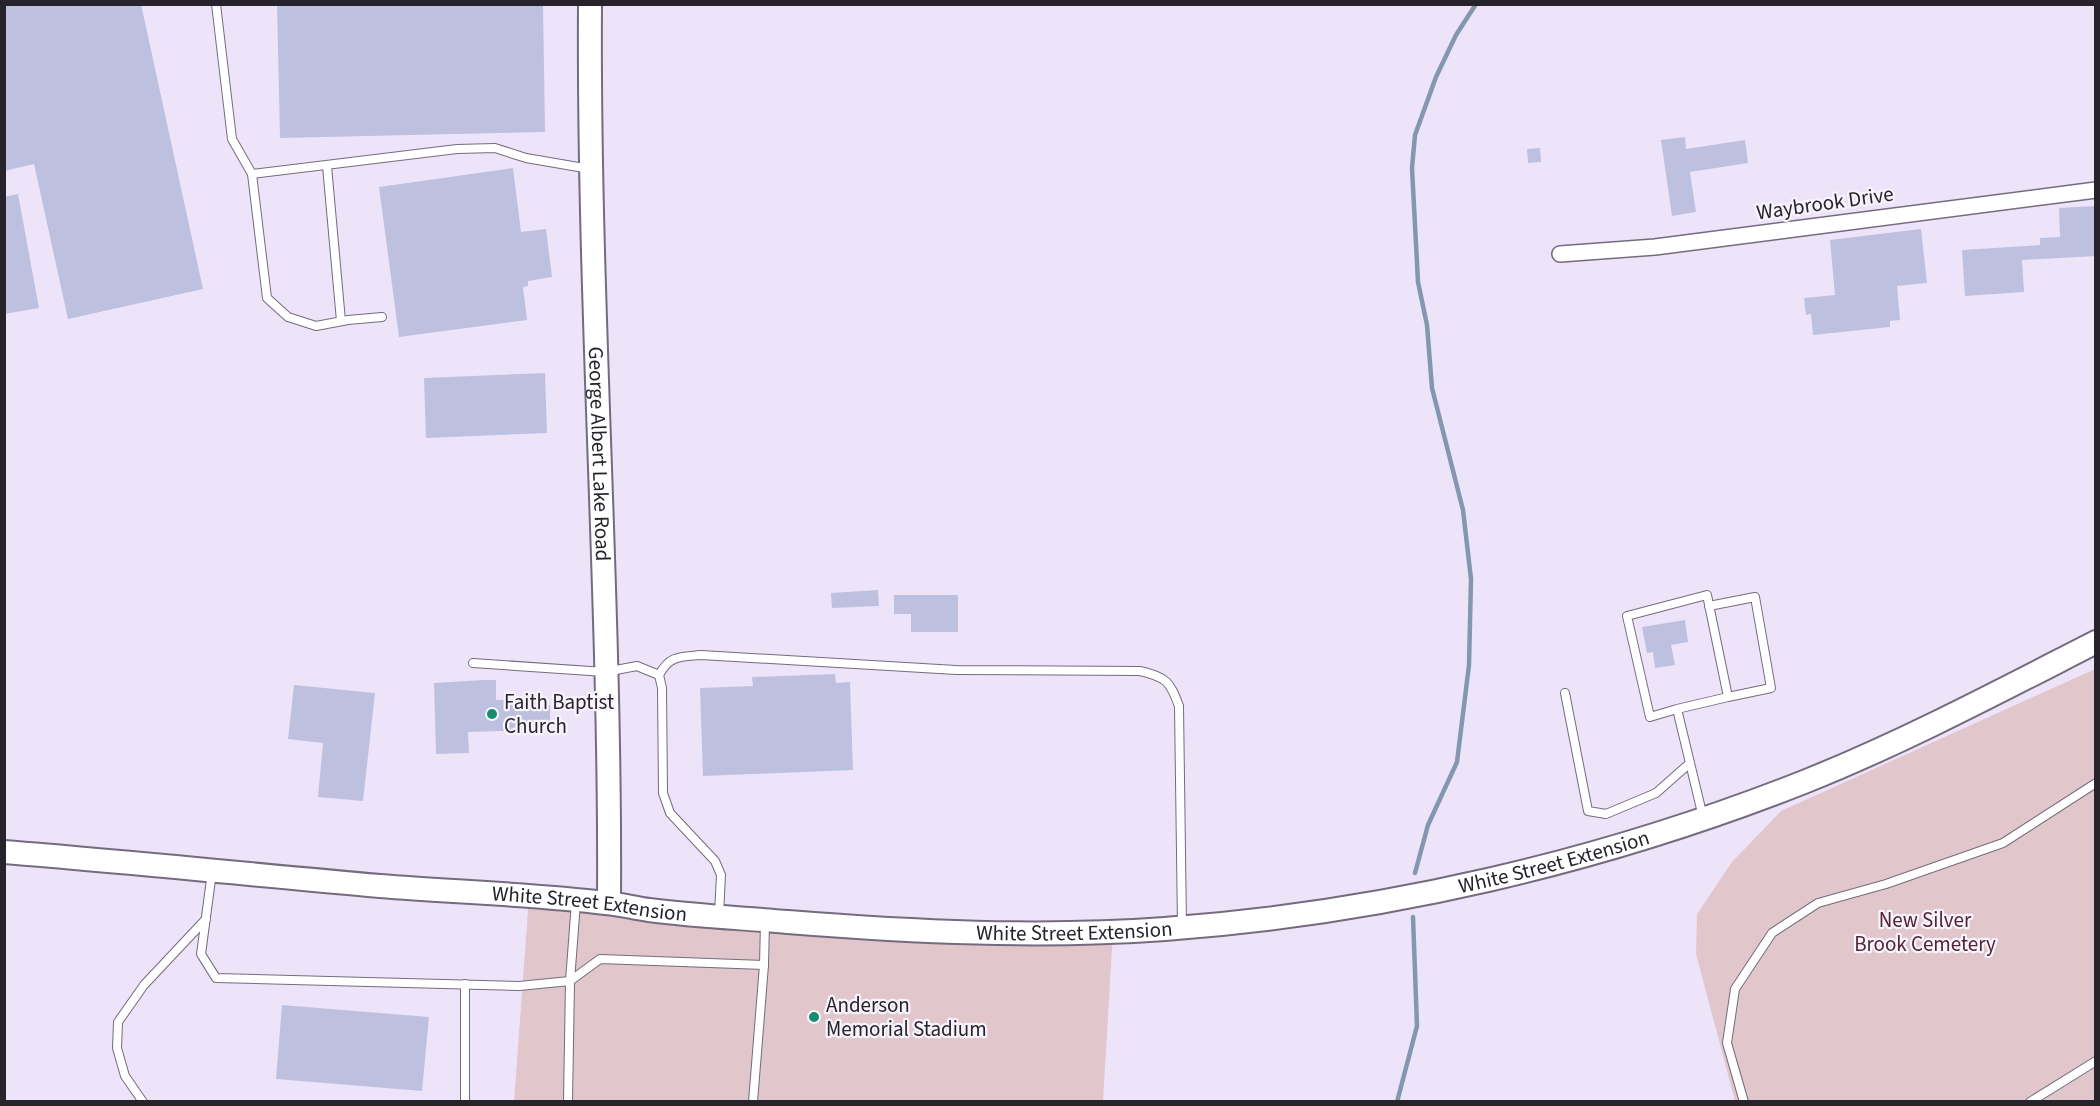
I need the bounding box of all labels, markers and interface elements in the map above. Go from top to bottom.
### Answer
street label: Waybrook Drive [1755,179,1895,227]
street label: George Albert Lake Road [581,346,618,562]
place label: Faith Baptist Church [504,687,614,741]
marker: Faith Baptist Church [485,707,499,721]
street label: White Street Extension [1456,822,1653,901]
street label: White Street Extension [491,878,689,929]
park label: New Silver Brook Cemetery [1854,905,1996,959]
street label: White Street Extension [976,913,1174,948]
place label: Anderson Memorial Stadium [826,990,987,1044]
marker: Anderson Memorial Stadium [807,1010,821,1024]

